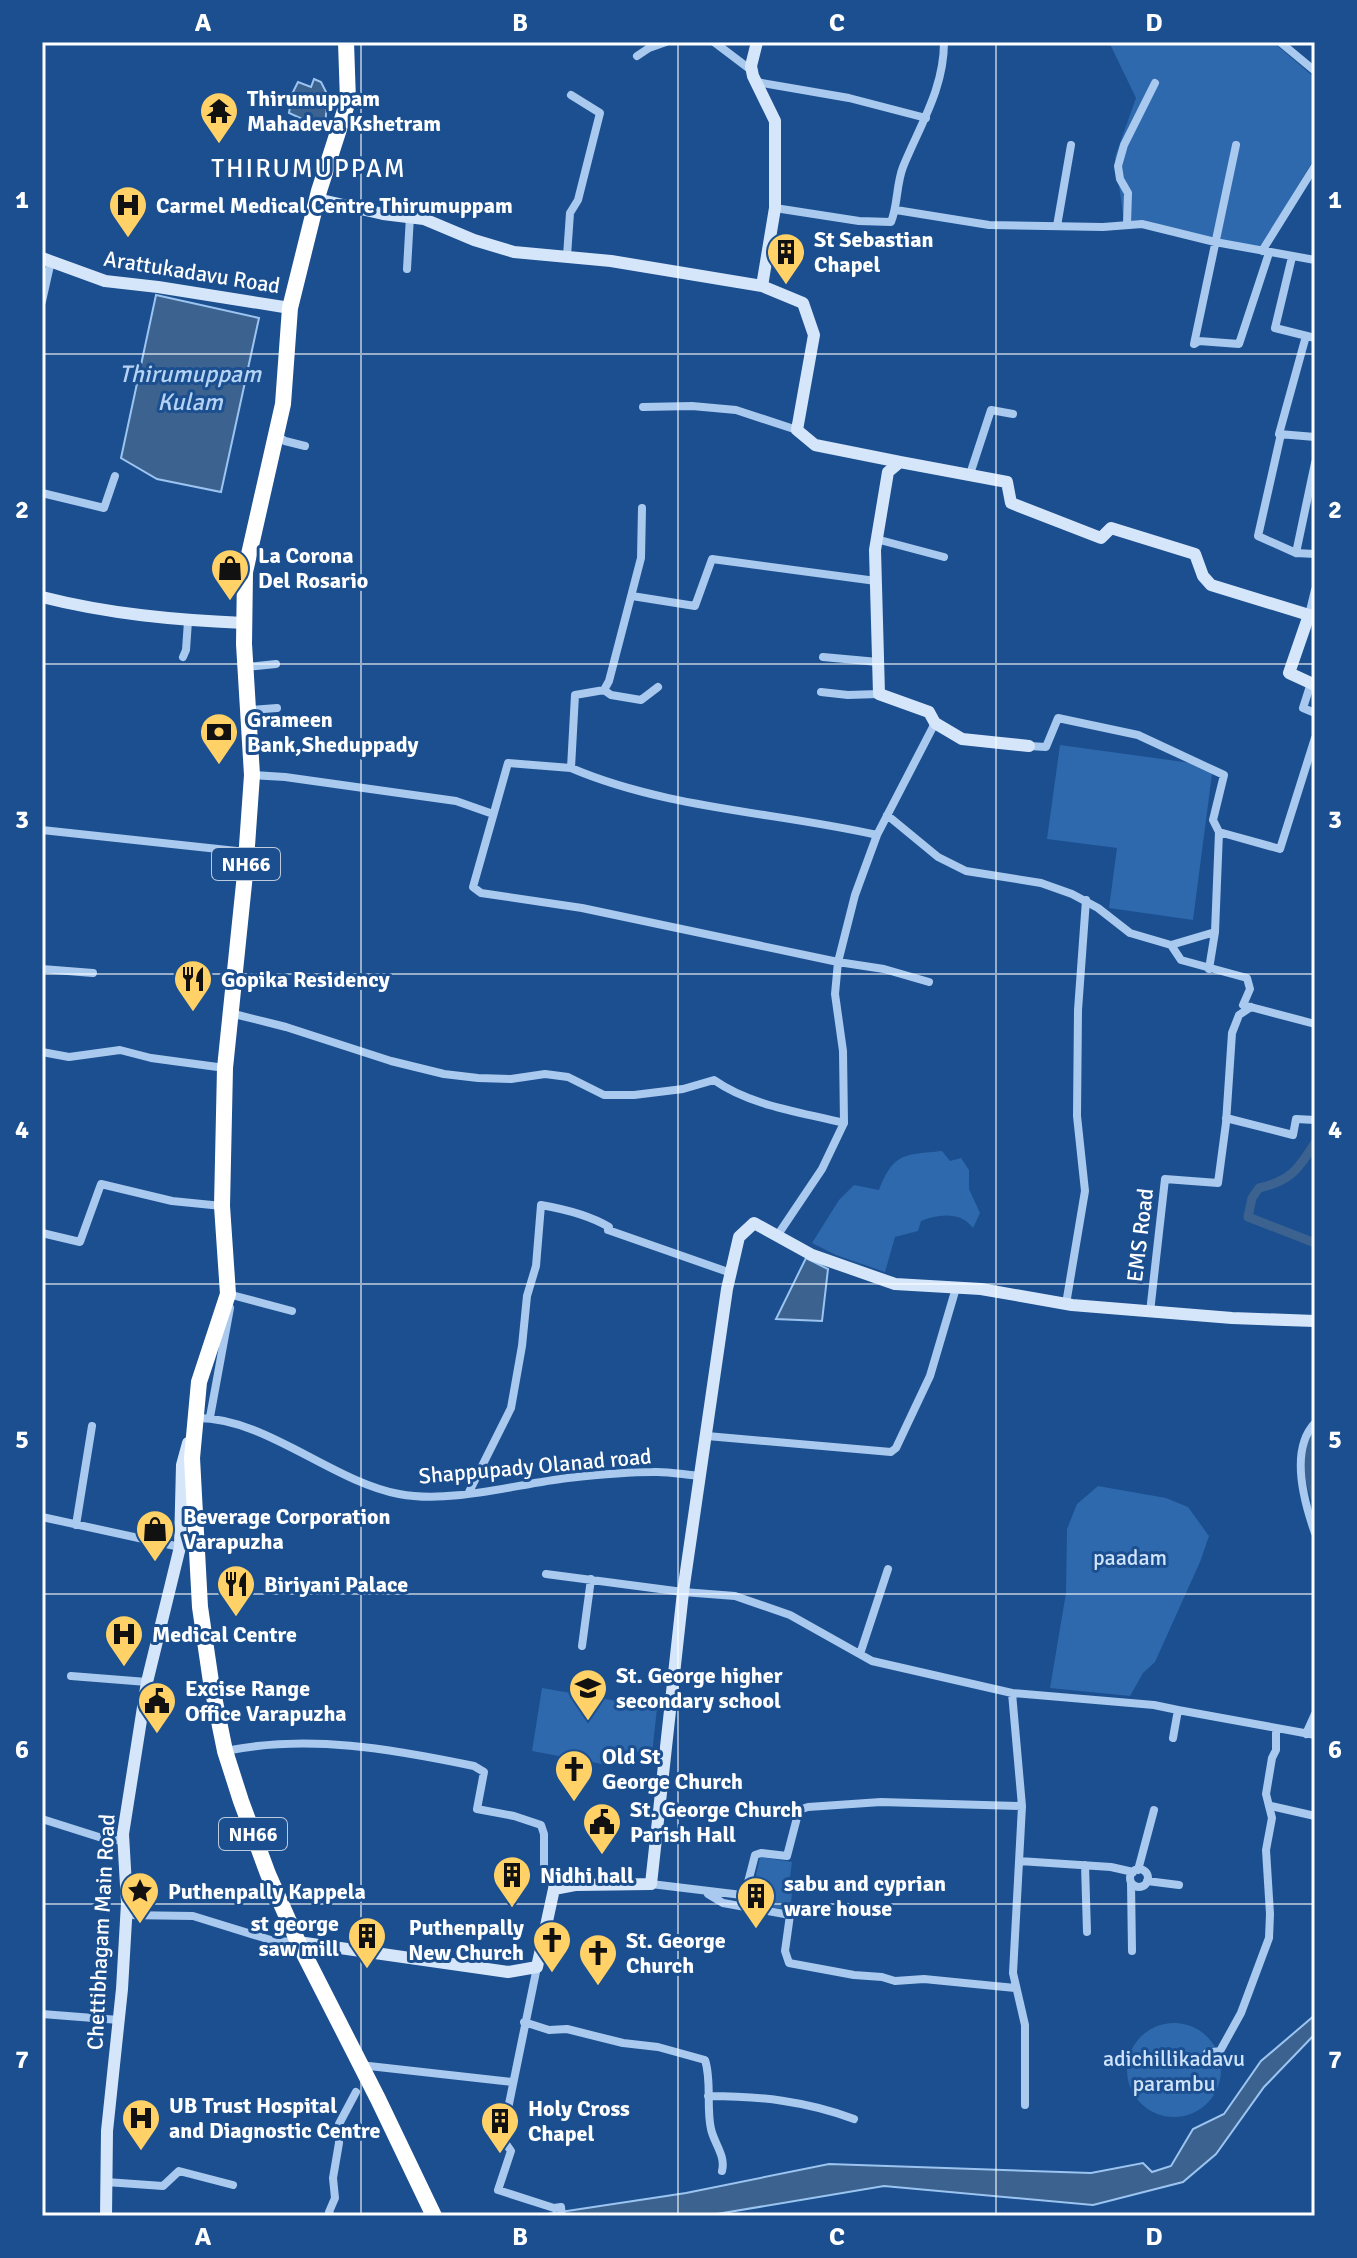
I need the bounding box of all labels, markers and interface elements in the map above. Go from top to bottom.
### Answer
text: A [195,7,212,39]
text: B [512,7,528,39]
text: C [829,7,845,39]
text: D [1145,7,1163,39]
place label: Thirumuppam Mahadeva Kshetram [247,85,441,137]
temple icon: Thirumuppam Mahadeva Kshetram [198,90,240,145]
district label: THIRUMUPPAM [211,153,407,185]
text: 1 [15,184,29,216]
hospital icon: Carmel Medical Centre Thirumuppam [107,184,149,239]
text: 1 [1328,184,1342,216]
place label: Carmel Medical Centre Thirumuppam [156,192,513,219]
place label: St Sebastian Chapel [814,226,933,278]
building icon: St Sebastian Chapel [765,231,807,286]
street label: Arattukadavu Road [102,245,282,299]
water label: Thirumuppam Kulam [119,359,262,417]
text: 2 [15,494,29,526]
text: 2 [1328,494,1342,526]
place label: La Corona Del Rosario [258,542,368,594]
shop icon: La Corona Del Rosario [209,547,251,602]
place label: Grameen Bank,Sheduppady [247,706,419,758]
bank icon: Grameen Bank,Sheduppady [198,711,240,766]
text: 3 [15,804,29,836]
text: 3 [1328,804,1342,836]
road number: NH66 [212,848,280,880]
restaurant icon: Gopika Residency [172,958,214,1013]
place label: Gopika Residency [221,966,390,993]
text: 4 [15,1114,29,1146]
text: 4 [1328,1114,1342,1146]
street label: EMS Road [1121,1187,1159,1283]
text: 5 [15,1424,29,1456]
text: 5 [1328,1424,1342,1456]
street label: Shappupady Olanad road [417,1442,653,1490]
place label: Beverage Corporation Varapuzha [183,1503,391,1555]
shop icon: Beverage Corporation Varapuzha [134,1508,176,1563]
park label: paadam [1093,1544,1167,1571]
restaurant icon: Biriyani Palace [215,1563,257,1618]
place label: Biriyani Palace [264,1571,408,1598]
hospital icon: Medical Centre [103,1613,145,1668]
place label: Medical Centre [152,1621,297,1648]
place label: St. George higher secondary school [616,1662,783,1714]
school or university icon: St. George higher secondary school [567,1667,609,1722]
place label: Excise Range Office Varapuzha [185,1675,347,1727]
public building icon: Excise Range Office Varapuzha [136,1680,178,1735]
text: 6 [15,1734,29,1766]
text: 6 [1328,1734,1342,1766]
place label: Old St George Church [602,1743,743,1795]
church icon: Old St George Church [553,1748,595,1803]
place label: St. George Church Parish Hall [630,1796,803,1848]
public building icon: St. George Church Parish Hall [581,1801,623,1856]
street label: Chettibhagam Main Road [81,1813,121,2051]
road number: NH66 [219,1818,287,1850]
building icon: Nidhi hall [491,1854,533,1909]
place label: Nidhi hall [540,1862,634,1889]
place icon: Puthenpally Kappela [119,1870,161,1925]
place label: sabu and cyprian ware house [784,1870,946,1922]
building icon: sabu and cyprian ware house [735,1875,777,1930]
place label: Puthenpally Kappela [168,1878,366,1905]
place label: st george saw mill [251,1910,339,1962]
place label: Puthenpally New Church [408,1914,524,1966]
building icon: st george saw mill [346,1915,388,1970]
church icon: Puthenpally New Church [531,1919,573,1974]
place label: St. George Church [626,1927,726,1979]
church icon: St. George Church [577,1932,619,1987]
text: 7 [15,2044,29,2076]
text: 7 [1328,2044,1342,2076]
park label: adichillikadavu parambu [1103,2045,1245,2097]
place label: UB Trust Hospital and Diagnostic Centre [169,2092,380,2144]
place label: Holy Cross Chapel [528,2095,630,2147]
hospital icon: UB Trust Hospital and Diagnostic Centre [120,2097,162,2152]
building icon: Holy Cross Chapel [479,2100,521,2155]
text: A [195,2221,212,2253]
text: B [512,2221,528,2253]
text: C [829,2221,845,2253]
text: D [1145,2221,1163,2253]

